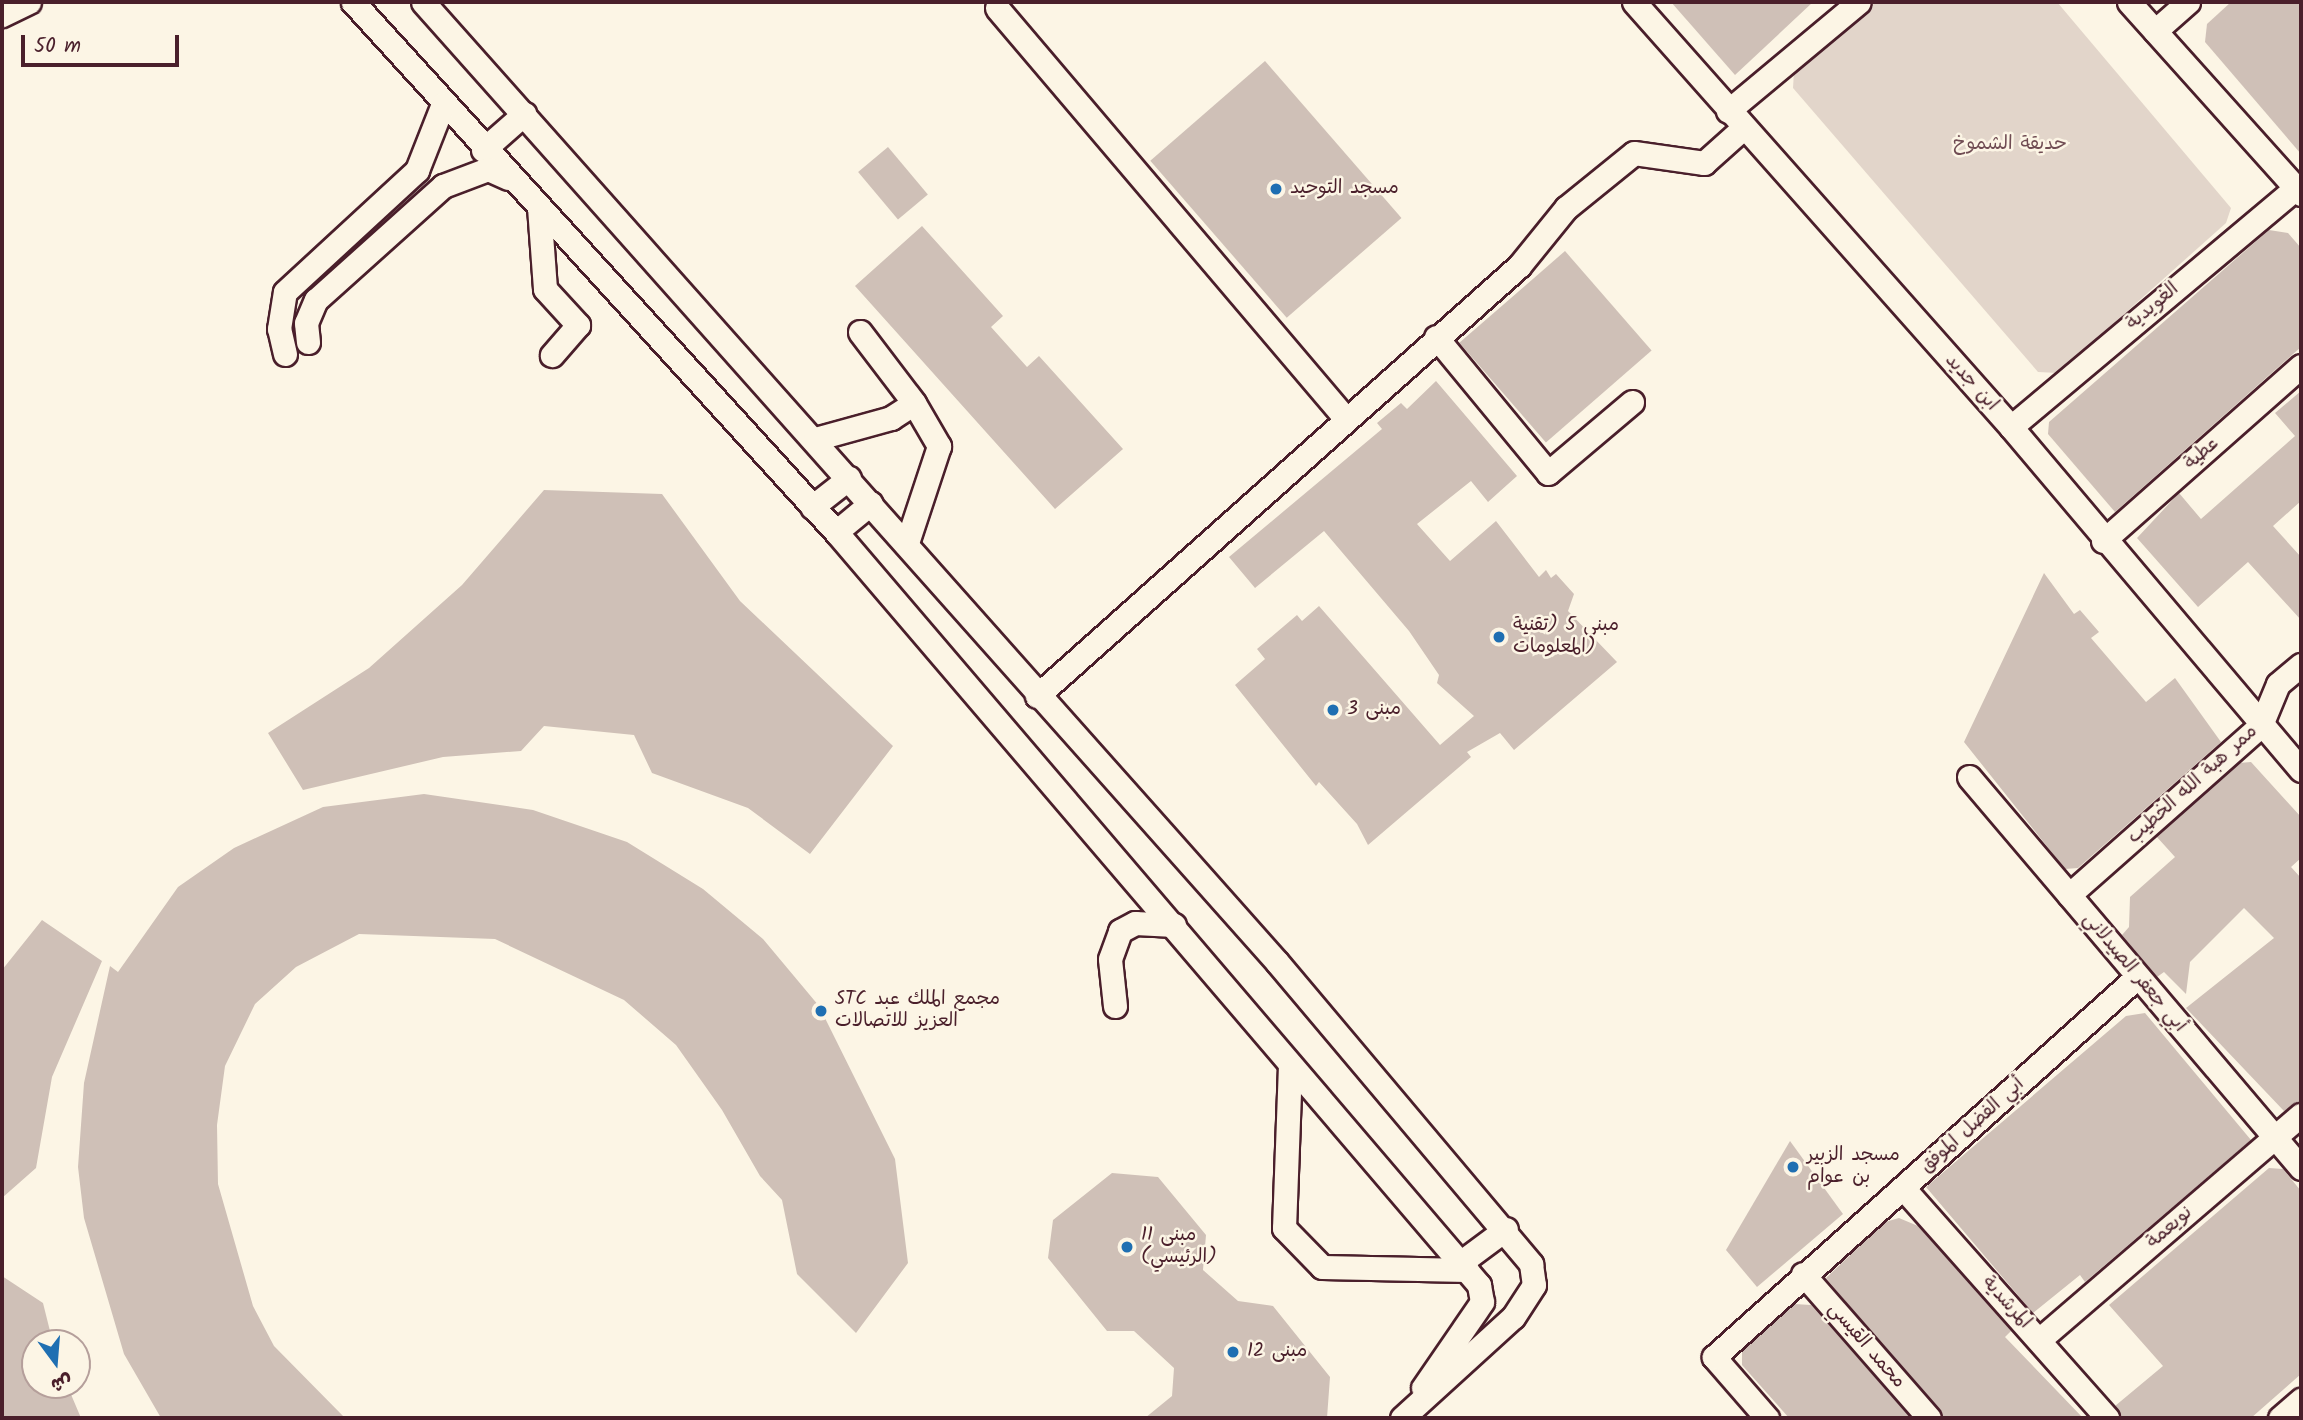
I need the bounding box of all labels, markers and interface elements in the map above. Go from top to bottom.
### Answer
scale bar [24,21,182,65]
text: 50 m [34,30,81,63]
park label: حديقة الشموخ [1953,134,2067,156]
place label: مسجد التوحيد [1290,178,1399,200]
marker: مسجد التوحيد [1268,181,1284,197]
street label: الغويدية [2122,278,2184,336]
street label: ابن جديد [1939,350,2003,416]
street label: عطية [2180,433,2224,475]
place label: مبنى 5 (تقنية المعلومات) [1513,615,1619,659]
marker: مبنى 5 (تقنية المعلومات) [1491,629,1507,645]
place label: مبنى 3 [1347,699,1401,721]
marker: مبنى 3 [1325,702,1341,718]
street label: ممر هبة الله الخطيب [2123,721,2263,849]
street label: أبي جعفر الصيدلاني [2077,909,2191,1037]
place label: STC مجمع الملك عبد العزيز للاتصالات [835,989,1000,1033]
marker: STC مجمع الملك عبد العزيز للاتصالات [813,1003,829,1019]
street label: أبي الفضل الموفق [1916,1073,2030,1179]
place label: مسجد الزبير بن عوام [1807,1145,1900,1189]
marker: مسجد الزبير بن عوام [1785,1159,1801,1175]
street label: نويعمة [2142,1202,2198,1254]
place label: مبنى 11 (الرئيسي) [1141,1225,1217,1269]
marker: مبنى 11 (الرئيسي) [1119,1239,1135,1255]
street label: المرشدية [1976,1272,2036,1334]
street label: محمد القيسي [1823,1298,1909,1394]
north arrow [21,1329,91,1399]
place label: مبنى 12 [1247,1341,1307,1363]
marker: مبنى 12 [1225,1344,1241,1360]
text: ش [47,1365,75,1400]

